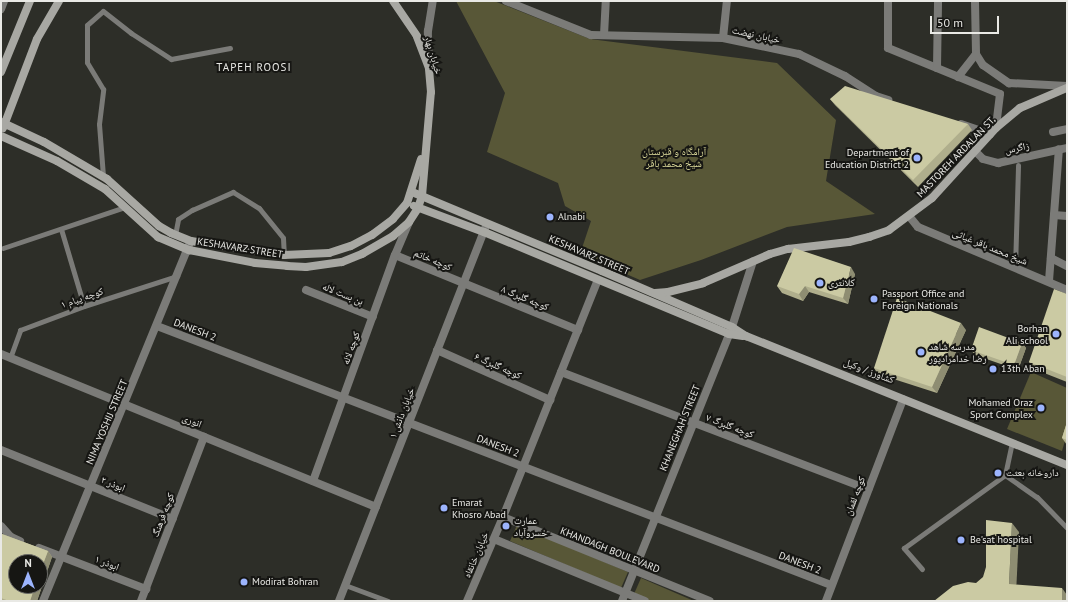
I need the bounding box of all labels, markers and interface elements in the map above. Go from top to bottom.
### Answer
scale bar [932,8,1001,34]
text: 50 m [937,15,963,30]
street label: خیابان نهضت [731,24,781,46]
street label: خیابان بهار [422,34,444,76]
district label: TAPEH ROOSI [216,60,292,74]
street label: MASTOREH ARDALAN ST. [914,114,998,200]
street label: زاگرس [1004,140,1030,156]
park label: آرامگاه و قبرستان شیخ محمد باقر [642,145,706,168]
place label: Department of Education District 2 [825,146,909,170]
marker: Department of Education District 2 [912,153,922,163]
place label: Alnabi [558,211,585,223]
marker: Alnabi [545,212,555,222]
street label: شیخ محمد باقر غیاثی [951,226,1029,268]
street label: KESHAVARZ STREET [547,233,631,277]
street label: KESHAVARZ STREET [196,235,284,261]
street label: کوچه خاتم [412,247,454,273]
place label: کلانتری [828,277,855,289]
marker: کلانتری [815,278,825,288]
street label: بن بست لاله [321,280,365,308]
street label: کوچه گلبرگ ۸ [499,283,551,313]
street label: کوچه پیام ۱ [59,285,105,311]
place label: Passport Office and Foreign Nationals [882,287,964,310]
marker: Passport Office and Foreign Nationals [869,294,879,304]
street label: DANESH 2 [172,316,218,344]
place label: Borhan Ali school [1006,322,1048,346]
marker: Borhan Ali school [1051,329,1061,339]
street label: کوچه لاله [340,330,362,366]
place label: مدرسه شاهد رضا خدامرادپور [929,340,986,364]
marker: مدرسه شاهد رضا خدامرادپور [916,347,926,357]
street label: کوچه گلبرگ ۶ [473,350,523,382]
street label: کشاورز / وکیل [842,356,896,386]
place label: 13th Aban [1001,363,1045,375]
marker: 13th Aban [988,364,998,374]
street label: NIMA YOSHIJ STREET [84,377,130,467]
street label: KHANEGHAH STREET [657,383,703,473]
street label: خیابان دانش ۱ [387,386,417,440]
place label: Mohamed Oraz Sport Complex [968,396,1033,420]
marker: Mohamed Oraz Sport Complex [1036,403,1046,413]
street label: کوچه گلبرگ ۷ [704,411,756,441]
street label: انوری [181,412,203,430]
street label: DANESH 2 [475,432,521,460]
place label: داروخانه بعثت [1006,467,1059,479]
marker: داروخانه بعثت [993,468,1003,478]
street label: ابوذر ۲ [99,474,127,494]
street label: کوچه لقمان [842,475,868,517]
street label: کوچه فرهنگ [149,491,177,539]
place label: Emarat Khosro Abad [452,496,506,520]
marker: Emarat Khosro Abad [439,503,449,513]
place label: عمارت خسروآباد [514,514,548,538]
marker: عمارت خسروآباد [501,521,511,531]
street label: KHANDAGH BOULEVARD [559,525,661,575]
street label: خیابان خانقاه [461,530,491,580]
marker: Be'sat hospital [955,534,967,546]
place label: Be'sat hospital [970,534,1032,546]
street label: DANESH 2 [777,549,823,577]
street label: ابوذر ۱ [93,553,121,573]
north arrow [8,554,48,594]
text: N [24,556,32,570]
place label: Modirat Bohran [252,576,318,588]
marker: Modirat Bohran [239,577,249,587]

